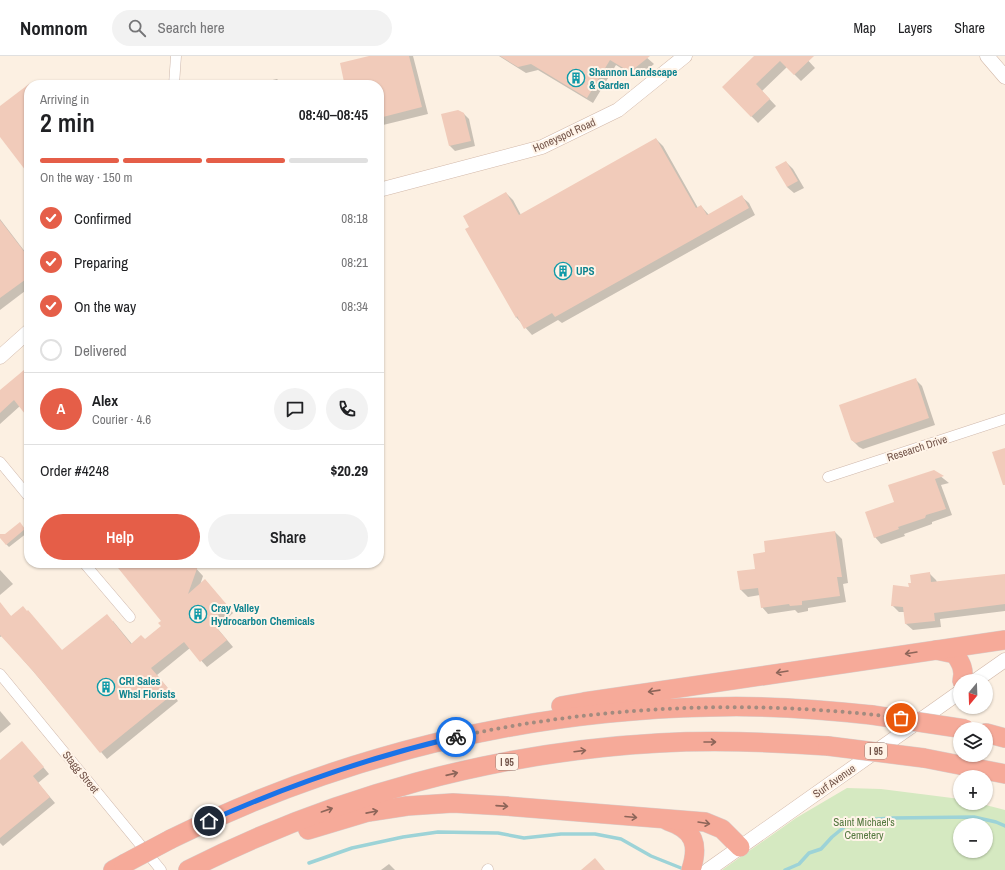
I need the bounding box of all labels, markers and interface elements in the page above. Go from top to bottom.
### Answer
search box [112,10,392,46]
text: Nomnom [20,15,88,41]
icon: search [126,17,148,39]
text: Search here [158,17,225,38]
text: Map [854,19,876,37]
text: Layers [898,19,932,37]
text: Share [954,19,985,37]
place label: Shannon Landscape & Garden [589,65,677,92]
building icon: Shannon Landscape & Garden [566,68,586,88]
text: Arriving in [40,91,89,108]
text: 08:40–08:45 [299,104,368,125]
text: 2 min [40,105,95,140]
street label: Honeyspot Road [530,115,598,155]
text: On the way · 150 m [40,169,132,186]
icon: check [40,207,62,229]
text: Confirmed [74,208,131,229]
text: 08:18 [341,210,368,227]
icon: check [40,251,62,273]
text: Preparing [74,252,128,273]
text: 08:21 [341,254,368,271]
building icon: UPS [553,261,573,281]
place label: UPS [576,264,595,278]
icon: check [40,295,62,317]
text: On the way [74,296,136,317]
text: 08:34 [341,298,368,315]
text: Delivered [74,340,127,361]
button: chat [274,388,316,430]
button: phone [326,388,368,430]
text: Alex [92,390,118,411]
text: A [57,398,65,419]
text: Courier · 4.6 [92,411,151,428]
street label: Research Drive [885,432,949,464]
text: Order #4248 [40,460,109,481]
text: $20.29 [330,460,368,481]
button: Help [40,514,200,560]
button: Share [208,514,368,560]
place label: Cray Valley Hydrocarbon Chemicals [211,601,315,628]
building icon: Cray Valley Hydrocarbon Chemicals [188,604,208,624]
one-way arrow [905,649,918,657]
one-way arrow [776,668,789,676]
place label: CRI Sales Whsl Florists [119,674,176,701]
north arrow [953,674,993,714]
map controls [953,674,993,858]
building icon: CRI Sales Whsl Florists [96,677,116,697]
one-way arrow [648,687,661,695]
pin [884,701,918,735]
icon: bag [890,707,912,729]
courier [436,717,476,757]
button: layers [953,722,993,762]
icon: bike [445,726,467,748]
one-way arrow [703,738,716,746]
road number: I 95 [865,743,887,759]
one-way arrow [573,747,586,755]
street label: Stagg Street [60,748,103,796]
road number: I 95 [496,754,518,770]
street label: Surf Avenue [810,761,858,801]
one-way arrow [445,770,458,777]
button: + [953,770,993,810]
one-way arrow [495,802,508,809]
pin [192,804,226,838]
one-way arrow [321,806,333,814]
one-way arrow [366,807,379,815]
icon: home [198,810,220,832]
one-way arrow [624,813,637,820]
park label: Saint Michael's Cemetery [833,815,895,842]
button: − [953,818,993,858]
one-way arrow [697,819,710,827]

